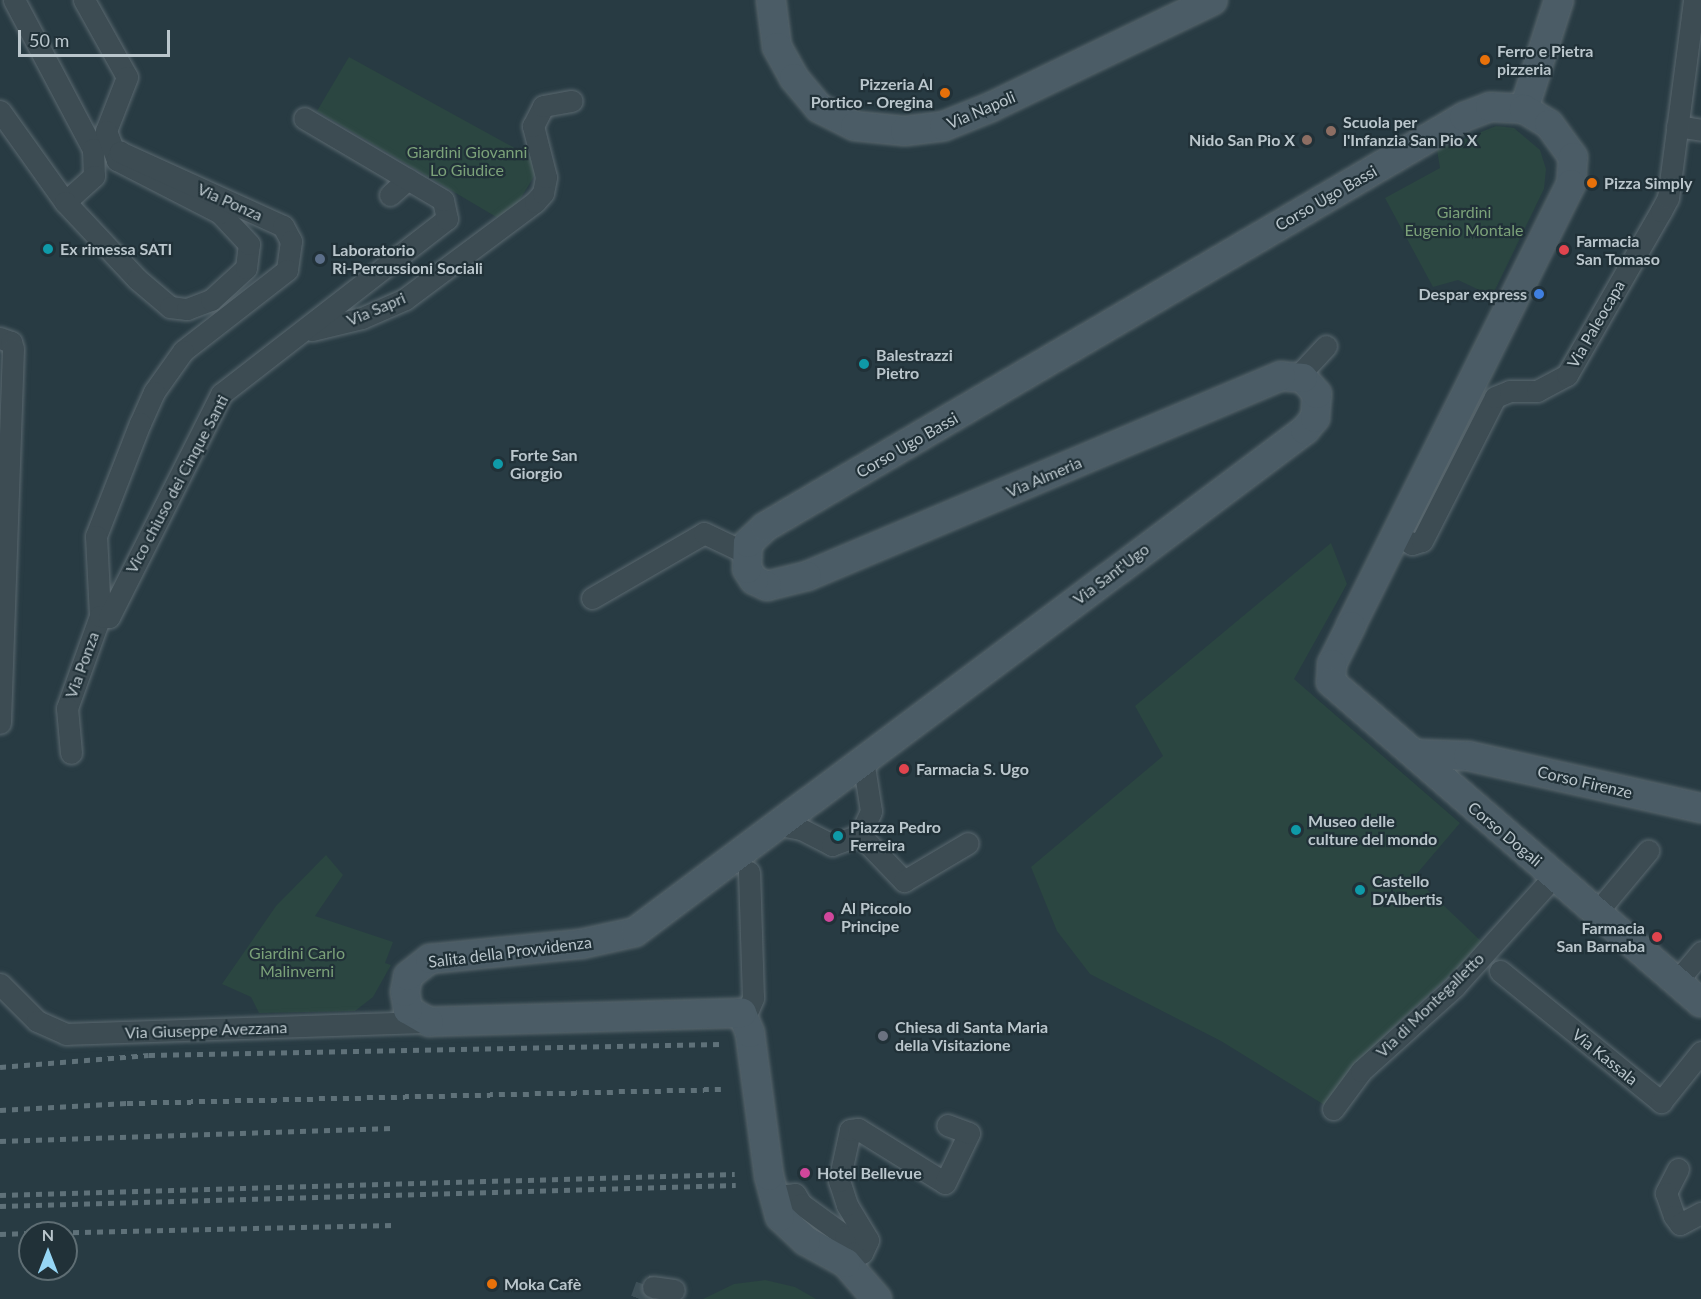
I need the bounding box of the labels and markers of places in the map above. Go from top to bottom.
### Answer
place label: Ferro e Pietra pizzeria [1497,41,1593,79]
marker: Ferro e Pietra pizzeria [1478,53,1492,67]
place label: Pizzeria Al Portico - Oregina [811,74,933,112]
marker: Pizzeria Al Portico - Oregina [938,86,952,100]
place label: Scuola per l'Infanzia San Pio X [1343,112,1478,150]
marker: Scuola per l'Infanzia San Pio X [1324,124,1338,138]
place label: Nido San Pio X [1189,130,1295,150]
marker: Nido San Pio X [1300,133,1314,147]
place label: Pizza Simply [1604,173,1692,193]
marker: Pizza Simply [1585,176,1599,190]
place label: Farmacia San Tomaso [1576,231,1660,269]
place label: Ex rimessa SATI [60,239,172,259]
place label: Laboratorio Ri-Percussioni Sociali [332,240,483,278]
marker: Ex rimessa SATI [41,242,55,256]
marker: Farmacia San Tomaso [1557,243,1571,257]
marker: Laboratorio Ri-Percussioni Sociali [313,252,327,266]
place label: Despar express [1418,284,1527,304]
marker: Despar express [1532,287,1546,301]
place label: Balestrazzi Pietro [876,345,953,383]
marker: Balestrazzi Pietro [857,357,871,371]
place label: Forte San Giorgio [510,445,578,483]
marker: Forte San Giorgio [491,457,505,471]
place label: Farmacia S. Ugo [916,759,1029,779]
marker: Farmacia S. Ugo [897,762,911,776]
place label: Museo delle culture del mondo [1308,811,1437,849]
place label: Piazza Pedro Ferreira [850,817,941,855]
marker: Museo delle culture del mondo [1289,823,1303,837]
marker: Piazza Pedro Ferreira [831,829,845,843]
place label: Castello D'Albertis [1372,871,1443,909]
marker: Castello D'Albertis [1353,883,1367,897]
place label: Al Piccolo Principe [841,898,911,936]
marker: Al Piccolo Principe [822,910,836,924]
place label: Farmacia San Barnaba [1556,918,1645,956]
marker: Farmacia San Barnaba [1650,930,1664,944]
place label: Chiesa di Santa Maria della Visitazione [895,1017,1048,1055]
marker: Chiesa di Santa Maria della Visitazione [876,1029,890,1043]
place label: Hotel Bellevue [817,1163,922,1183]
marker: Hotel Bellevue [798,1166,812,1180]
place label: Moka Cafè [504,1274,581,1294]
marker: Moka Cafè [485,1277,499,1291]

